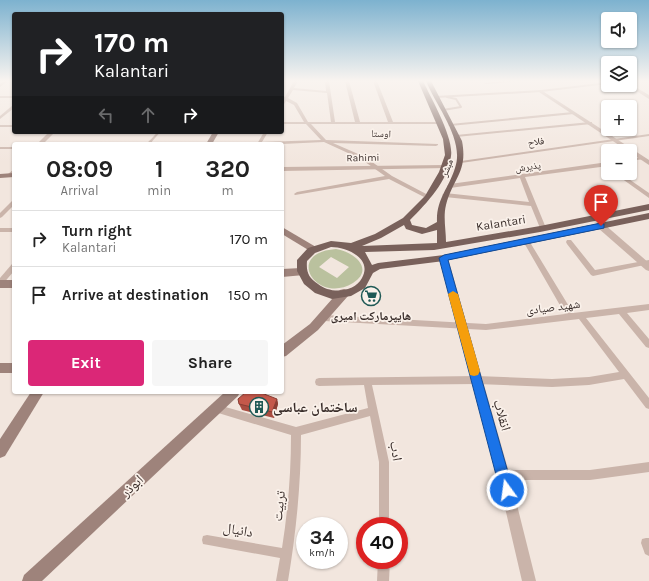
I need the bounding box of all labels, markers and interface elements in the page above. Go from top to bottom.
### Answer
map controls [601,12,637,180]
button: sound [601,12,637,48]
text: 170 m [94,26,169,59]
icon: right [28,28,80,80]
button: layers [601,56,637,92]
text: Kalantari [94,60,169,82]
button: + [601,100,637,136]
icon: left [95,104,117,126]
icon: ahead [137,104,159,126]
icon: right [179,104,201,126]
street label: اوستا [371,128,391,140]
street label: فلاح [527,135,545,149]
button: − [601,144,637,180]
street label: Rahimi [346,152,380,164]
text: 08:09 [46,155,113,183]
text: 1 [155,155,163,183]
text: 320 [205,155,250,183]
street label: مبشر [438,157,456,180]
street label: پذیرش [514,159,542,175]
text: Arrival [61,183,99,198]
text: min [147,183,171,198]
text: m [221,183,234,198]
pin [584,185,618,226]
icon: arrive [590,191,612,213]
street label: Kalantari [475,212,527,234]
text: Turn right [62,222,132,240]
icon: right [28,228,50,250]
text: 170 m [230,230,268,248]
text: Kalantari [62,240,116,255]
icon: arrive [28,284,50,306]
supermarket icon: هایپرمارکت امیری [360,285,382,307]
text: Arrive at destination [62,286,209,304]
text: 150 m [228,286,268,304]
street label: شهید صیادی [525,297,581,317]
place label: هایپرمارکت امیری [331,309,411,324]
button: Exit [28,340,144,386]
button: Share [152,340,268,386]
building icon: ساختمان عباسی [248,396,270,418]
street label: انقلاب [489,397,515,433]
place label: ساختمان عباسی [273,399,358,416]
street label: ادب [386,440,406,462]
position arrow [486,469,528,511]
street label: ابوذر [116,471,147,501]
street label: تربیت [269,490,289,522]
speed limit sign: 40 [356,517,408,569]
street label: دانیال [222,519,254,541]
text: 34 [310,526,334,549]
text: km/h [309,547,335,559]

